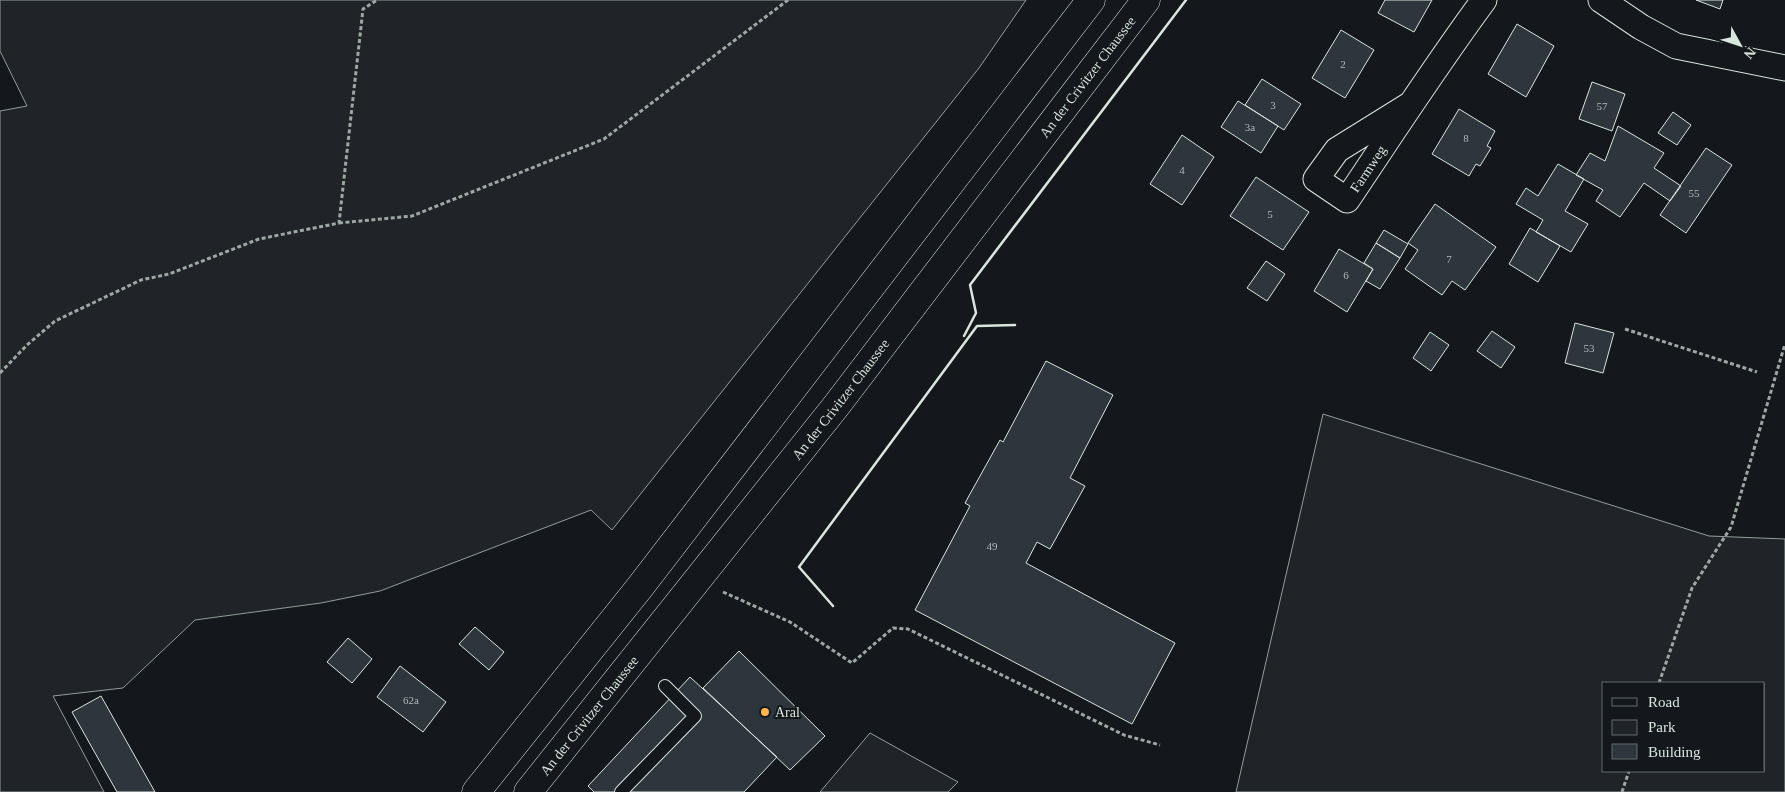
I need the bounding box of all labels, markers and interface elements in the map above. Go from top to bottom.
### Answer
street label: An der Crivitzer Chaussee [1037,14,1139,141]
north arrow [1715,20,1765,70]
text: N [1741,44,1759,62]
house number: 2 [1340,58,1346,70]
house number: 3 [1270,99,1276,111]
house number: 57 [1597,100,1608,112]
house number: 3a [1245,121,1255,133]
house number: 8 [1463,132,1469,144]
street label: Farmweg [1347,143,1389,195]
house number: 4 [1179,164,1185,176]
house number: 55 [1689,187,1700,199]
house number: 5 [1267,208,1273,220]
house number: 7 [1446,253,1452,265]
house number: 6 [1343,269,1349,281]
street label: An der Crivitzer Chaussee [789,336,892,463]
house number: 53 [1584,342,1595,354]
house number: 49 [987,540,998,552]
street label: An der Crivitzer Chaussee [537,653,642,778]
legend [1602,682,1765,772]
house number: 62a [403,694,419,706]
text: Road [1648,694,1680,710]
place label: Aral [775,705,800,720]
marker: Aral [759,706,771,718]
text: Park [1648,719,1676,735]
text: Building [1648,744,1701,760]

